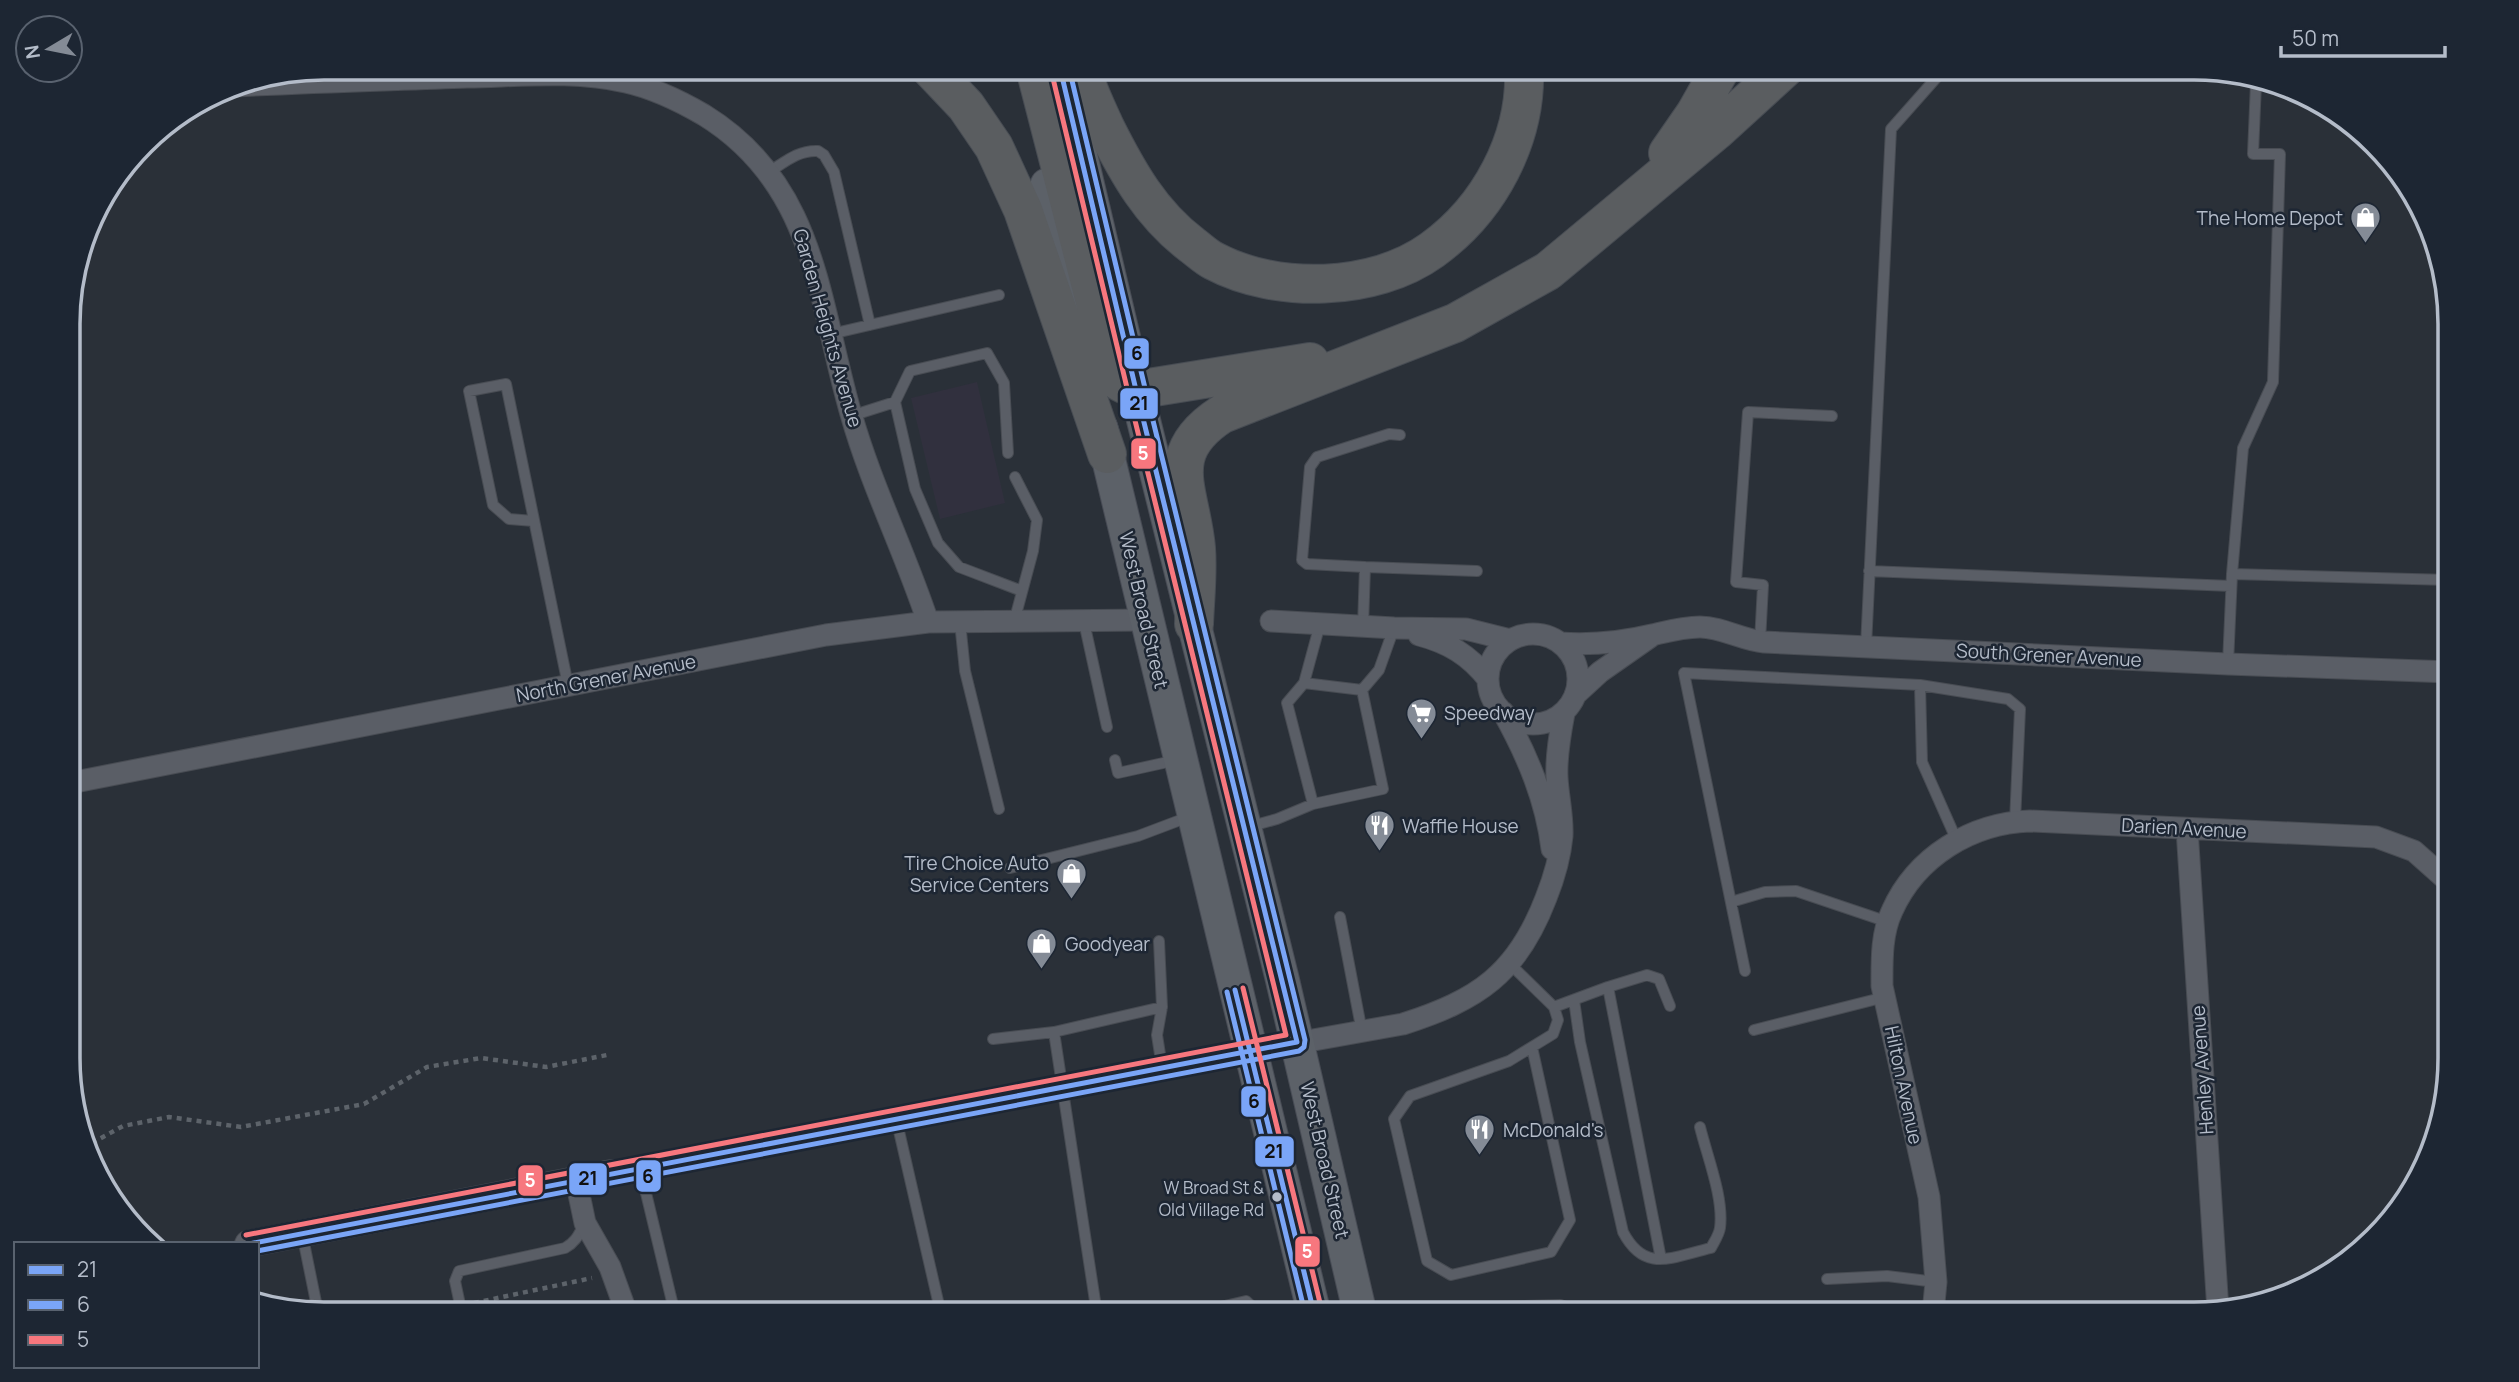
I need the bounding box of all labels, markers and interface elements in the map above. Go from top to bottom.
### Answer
north arrow [14,14,84,84]
scale bar [2281,14,2446,58]
text: 50 m [2292,24,2339,52]
text: N [18,43,46,61]
shop icon: The Home Depot [2349,201,2383,245]
place label: The Home Depot [2197,205,2343,231]
street label: Garden Heights Avenue [787,226,869,430]
line badge: 6 [1123,337,1150,370]
text: 6 [1131,340,1143,366]
line badge: 21 [1119,387,1159,420]
text: 21 [1129,390,1149,416]
line badge: 5 [1130,437,1157,470]
text: 5 [1137,440,1149,466]
street label: West Broad Street [1113,529,1175,691]
street label: South Grener Avenue [1956,637,2142,673]
street label: North Grener Avenue [514,648,698,708]
supermarket icon: Speedway [1404,696,1438,740]
place label: Speedway [1444,700,1534,726]
restaurant icon: Waffle House [1362,809,1396,853]
street label: Darien Avenue [2121,812,2247,844]
place label: Waffle House [1402,813,1519,839]
place label: Tire Choice Auto Service Centers [904,850,1049,898]
shop icon: Tire Choice Auto Service Centers [1055,857,1089,901]
shop icon: Goodyear [1025,927,1059,971]
place label: Goodyear [1065,931,1150,957]
street label: Henley Avenue [2185,1005,2219,1135]
street label: Hilton Avenue [1879,1023,1929,1147]
street label: West Broad Street [1294,1079,1356,1241]
line badge: 6 [1240,1085,1267,1118]
text: 6 [1248,1088,1260,1114]
restaurant icon: McDonald's [1463,1113,1497,1157]
place label: McDonald's [1503,1117,1604,1143]
line badge: 21 [1254,1135,1295,1168]
text: 21 [1264,1138,1284,1164]
line badge: 6 [635,1159,662,1193]
line badge: 21 [568,1162,608,1196]
text: 6 [642,1163,654,1189]
line badge: 5 [517,1164,544,1197]
text: 21 [578,1165,598,1191]
text: 5 [524,1167,536,1193]
place label: W Broad St & Old Village Rd [1159,1176,1264,1221]
marker: W Broad St & Old Village Rd [1270,1190,1284,1204]
line badge: 5 [1294,1235,1321,1268]
text: 5 [1301,1238,1313,1264]
legend [14,1242,259,1368]
text: 21 [77,1255,97,1283]
text: 6 [77,1290,90,1318]
text: 5 [77,1325,89,1353]

